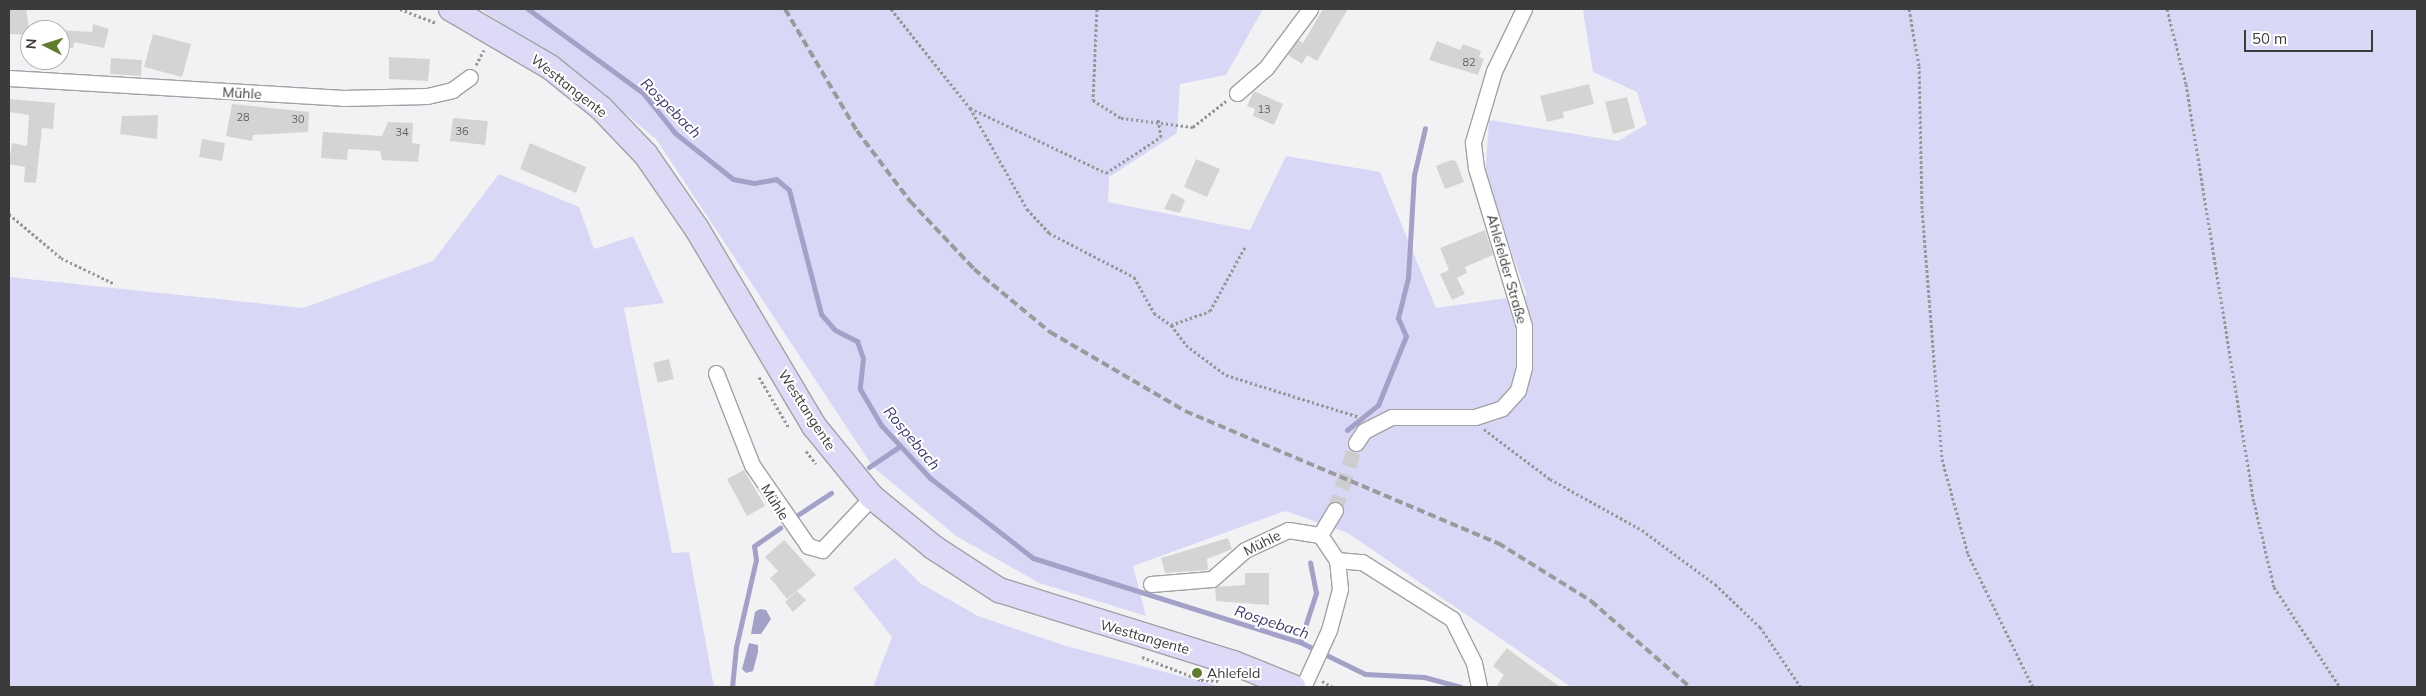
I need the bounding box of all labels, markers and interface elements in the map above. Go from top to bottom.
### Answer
north arrow [20,20,70,70]
scale bar [2246,20,2375,52]
text: 50 m [2252,29,2287,48]
text: N [22,38,40,50]
street label: Westtangente [528,51,610,121]
house number: 82 [1462,55,1476,69]
water label: Rospebach [637,74,705,142]
street label: Mühle [222,84,262,102]
house number: 13 [1257,102,1271,116]
house number: 28 [236,110,250,124]
house number: 30 [291,112,305,126]
house number: 36 [455,124,469,138]
house number: 34 [395,125,409,139]
street label: Ahlefelder Straße [1483,212,1531,326]
street label: Westtangente [775,367,839,453]
water label: Rospebach [880,402,944,474]
street label: Mühle [757,481,793,523]
street label: Mühle [1241,527,1283,559]
water label: Rospebach [1232,601,1312,643]
street label: Westtangente [1098,616,1192,658]
place label: Ahlefeld [1207,665,1260,681]
marker: Ahlefeld [1191,667,1203,679]

